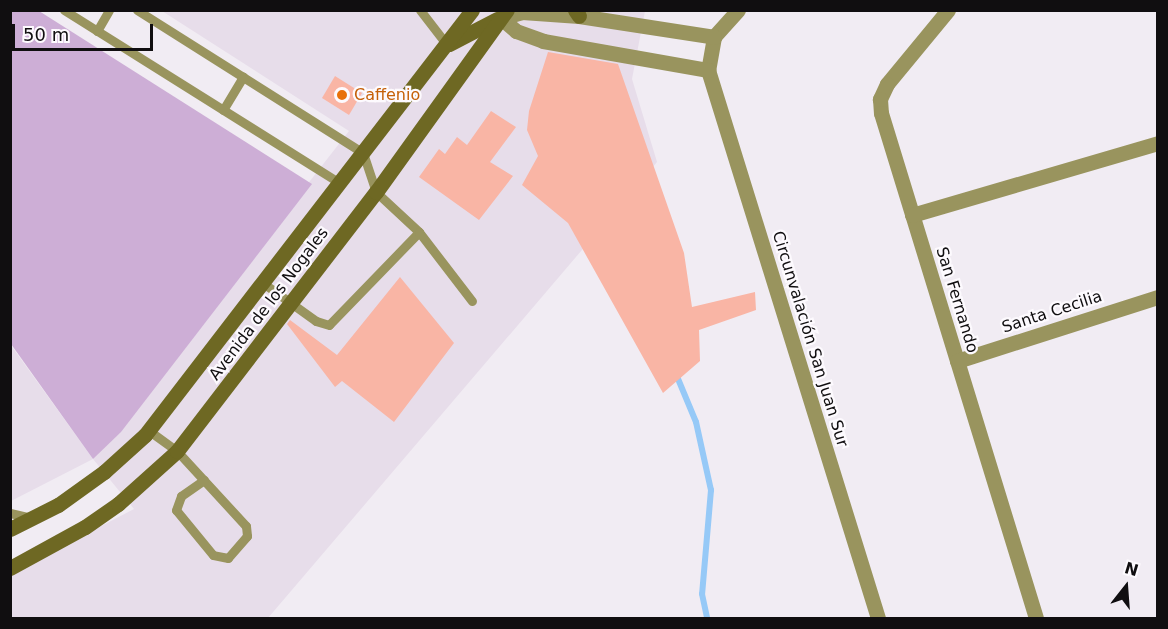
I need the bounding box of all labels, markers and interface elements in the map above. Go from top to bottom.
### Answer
scale bar [15,12,156,50]
text: 50 m [23,24,69,45]
place label: Caffenio [354,85,420,105]
marker: Caffenio [335,88,349,102]
street label: Avenida de los Nogales [205,224,333,384]
street label: Circunvalación San Juan Sur [768,229,852,449]
street label: San Fernando [932,245,982,355]
street label: Santa Cecilia [999,287,1105,337]
north arrow [1096,557,1156,617]
text: N [1122,558,1141,580]

